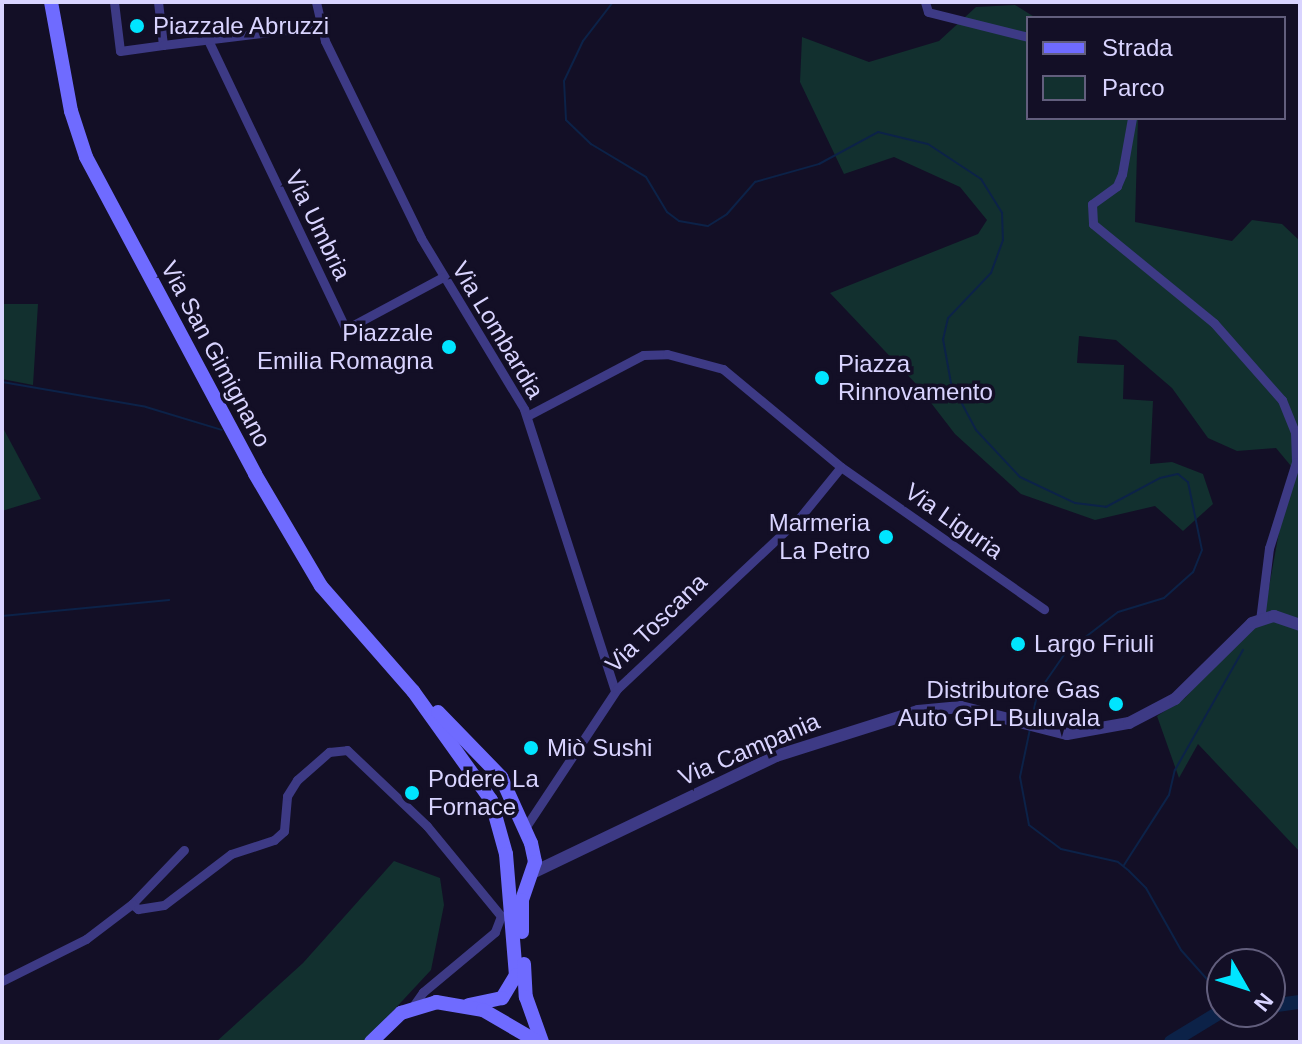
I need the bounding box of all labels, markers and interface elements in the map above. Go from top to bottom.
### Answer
place label: Piazzale Abruzzi [153,12,330,40]
legend [1026,16,1286,120]
marker: Piazzale Abruzzi [128,17,146,35]
text: Strada [1102,34,1173,61]
text: Parco [1102,74,1165,101]
street label: Via Umbria [279,166,357,284]
street label: Via San Gimignano [155,256,277,452]
street label: Via Lombardia [446,256,550,404]
place label: Piazzale Emilia Romagna [257,319,433,375]
marker: Piazzale Emilia Romagna [440,338,458,356]
place label: Piazza Rinnovamento [838,350,993,406]
marker: Piazza Rinnovamento [813,369,831,387]
street label: Via Liguria [899,477,1009,565]
place label: Marmeria La Petro [769,509,870,565]
marker: Marmeria La Petro [877,528,895,546]
street label: Via Toscana [599,567,713,679]
place label: Largo Friuli [1034,630,1154,658]
marker: Largo Friuli [1009,635,1027,653]
place label: Distributore Gas Auto GPL Buluvala [897,676,1100,732]
marker: Distributore Gas Auto GPL Buluvala [1107,695,1125,713]
street label: Via Campania [674,706,824,792]
place label: Miò Sushi [547,734,652,762]
marker: Miò Sushi [522,739,540,757]
place label: Podere La Fornace [428,765,539,821]
marker: Podere La Fornace [403,784,421,802]
north arrow [1206,948,1286,1028]
text: N [1249,988,1278,1016]

